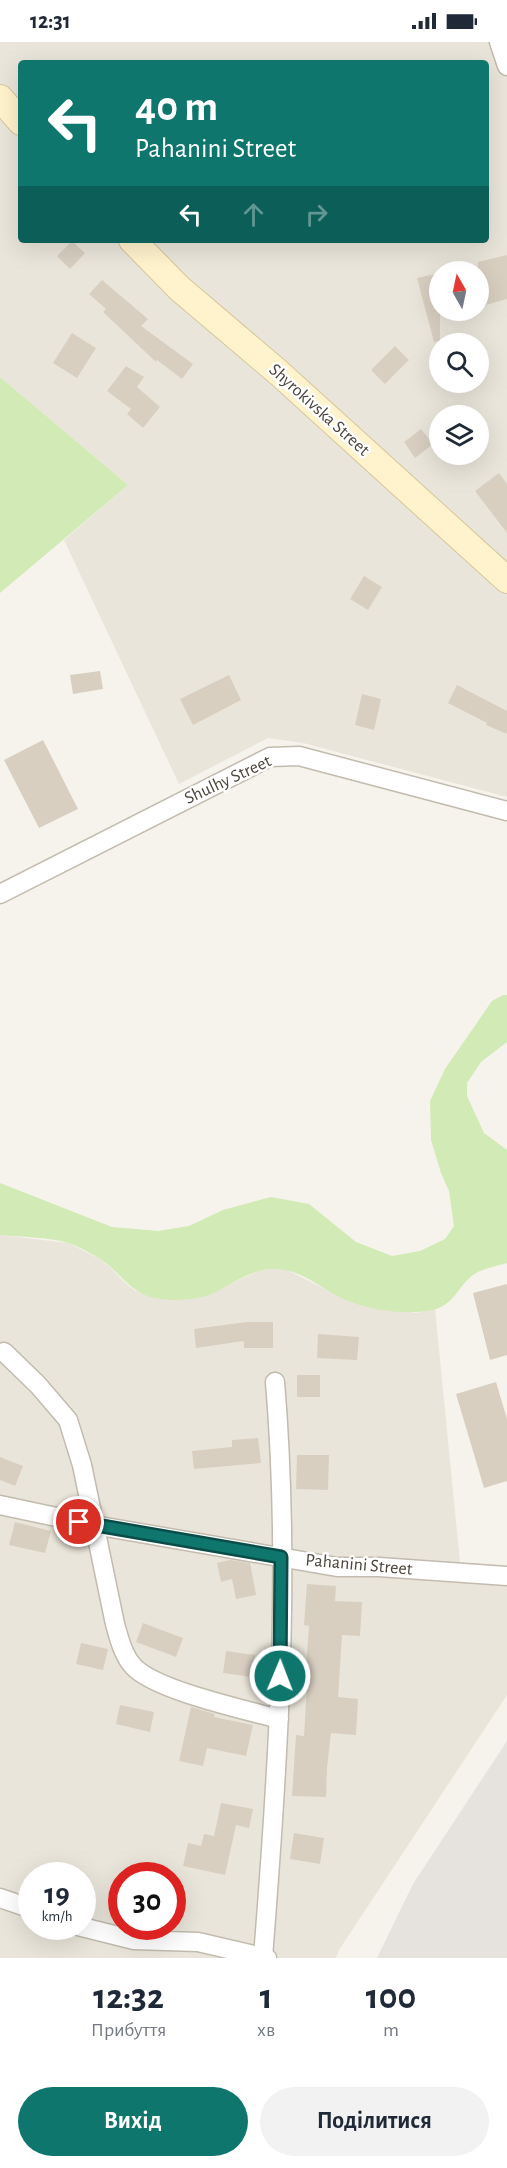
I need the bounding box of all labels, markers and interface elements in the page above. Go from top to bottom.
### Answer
text: 12:31 [30,10,71,32]
icon: left [36,84,114,162]
text: 40 m [135,86,218,128]
text: Pahanini Street [135,135,296,162]
icon: left [174,198,207,231]
icon: ahead [237,198,270,231]
icon: right [300,198,333,231]
north arrow [429,261,489,321]
map controls [429,261,489,465]
button: search [429,333,489,393]
street label: Shyrokivska Street [265,360,373,460]
button: layers [429,405,489,465]
street label: Shulhy Street [182,752,274,808]
pin [53,1496,104,1547]
icon: arrive [62,1505,95,1538]
street label: Pahanini Street [305,1551,413,1579]
position arrow [248,1644,312,1708]
speed limit sign: 30 [108,1862,186,1940]
text: 19 [44,1879,70,1909]
text: km/h [42,1909,72,1924]
text: 12:32 [93,1979,164,2015]
text: 1 [260,1979,273,2015]
text: 100 [366,1979,416,2015]
text: Прибуття [91,2020,166,2040]
text: хв [257,2020,275,2040]
text: m [383,2020,399,2040]
button: Вихід [18,2087,248,2156]
button: Поділитися [260,2087,489,2156]

